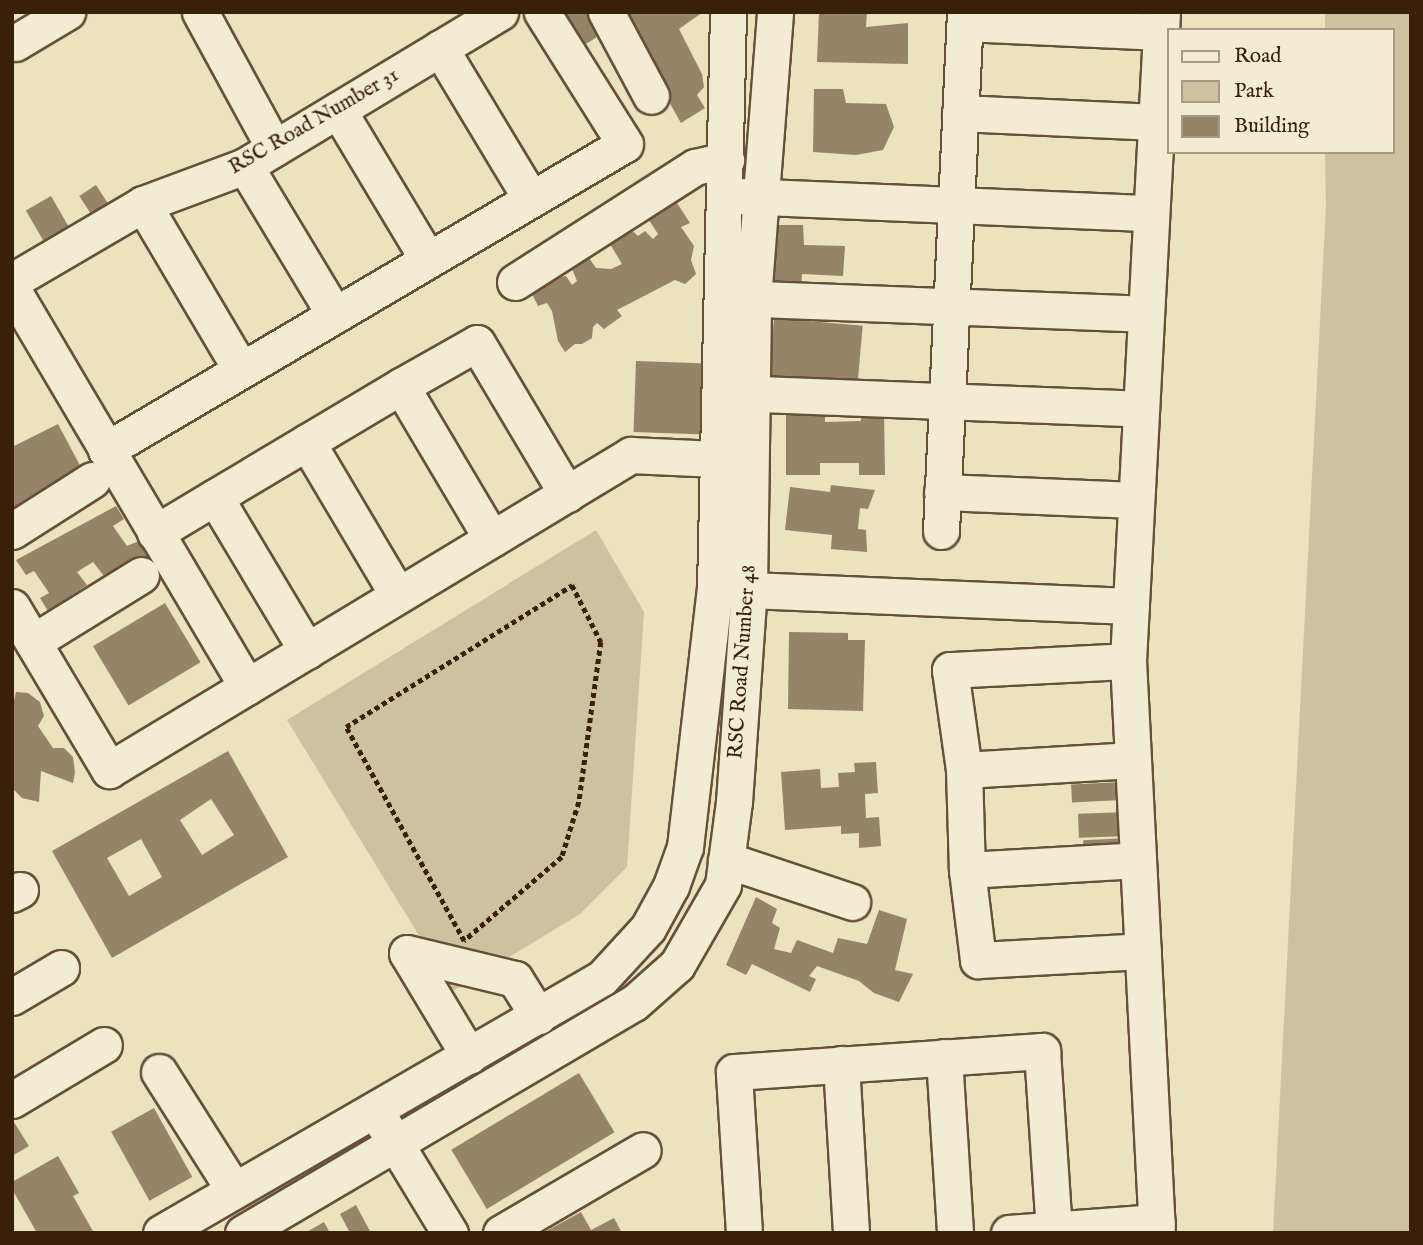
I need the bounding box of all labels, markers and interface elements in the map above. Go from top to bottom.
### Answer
legend [1168,28,1395,154]
text: Road [1234,43,1281,70]
street label: RSC Road Number 31 [225,63,403,181]
text: Park [1234,78,1274,105]
text: Building [1234,113,1309,140]
street label: RSC Road Number 48 [724,564,762,760]

